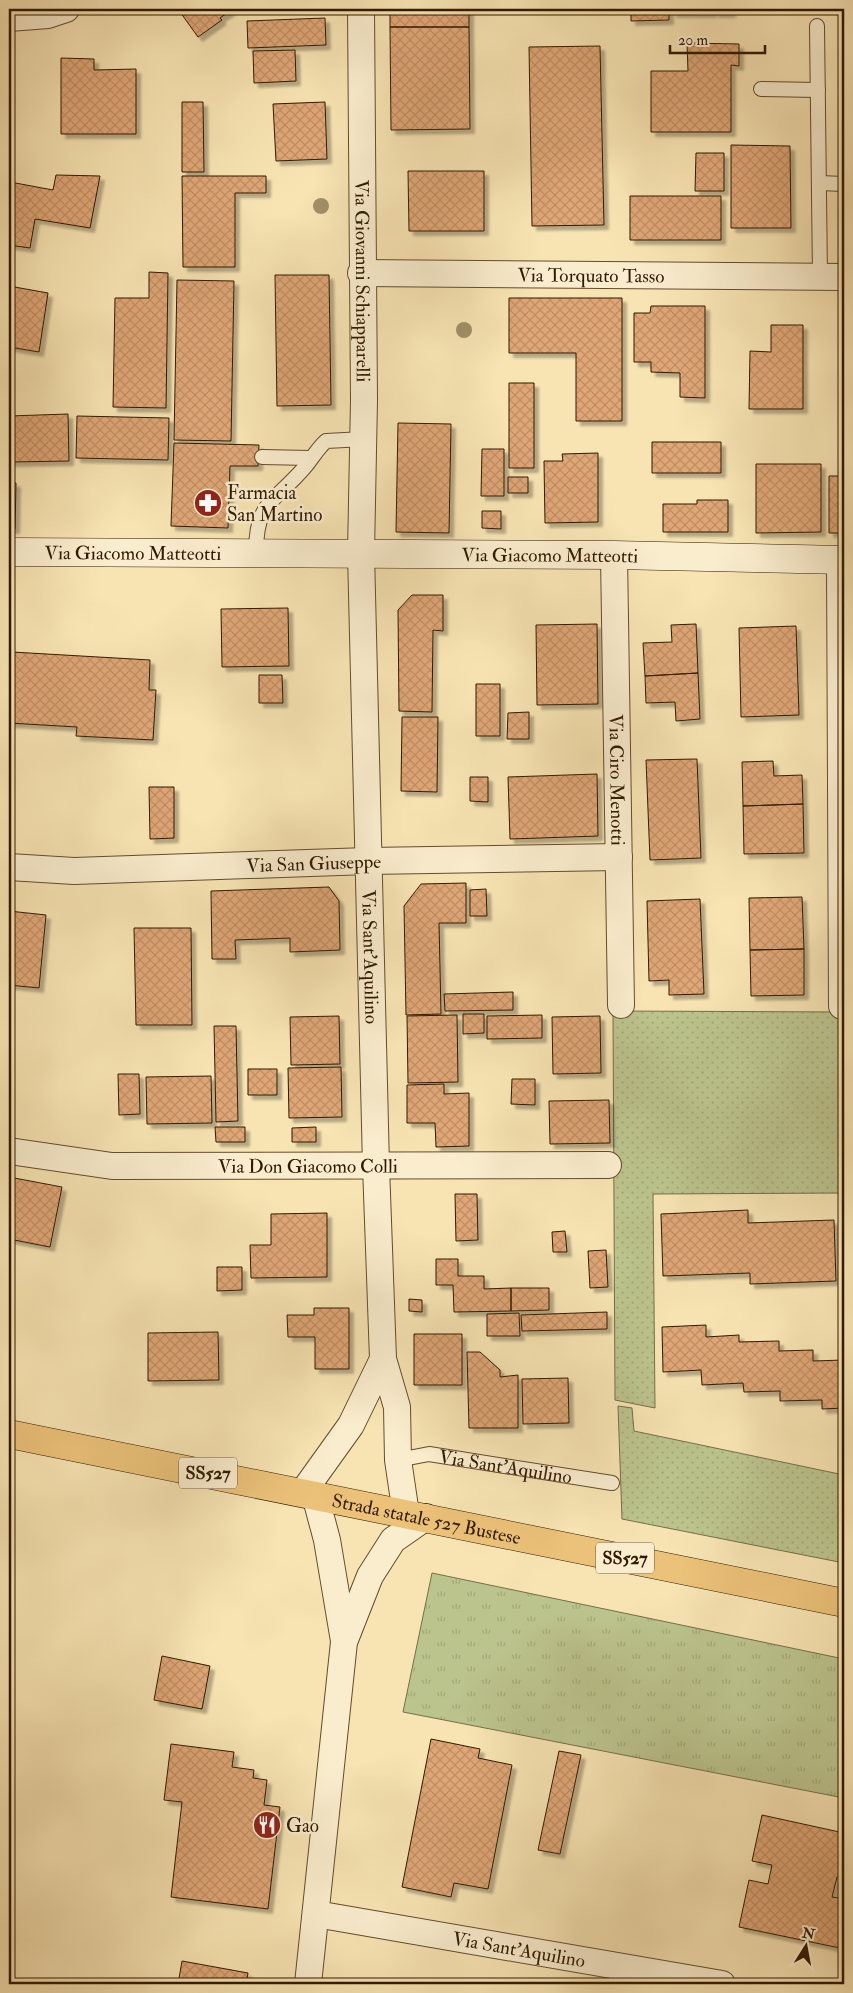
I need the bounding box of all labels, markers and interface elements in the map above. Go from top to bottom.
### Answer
scale bar [670,22,766,54]
text: 20 m [678,31,708,50]
street label: Via Giovanni Schiapparelli [349,180,375,382]
street label: Via Torquato Tasso [517,263,665,289]
place label: Farmacia San Martino [227,481,322,527]
pharmacy icon: Farmacia San Martino [193,488,223,518]
street label: Via Giacomo Matteotti [45,541,221,566]
street label: Via Giacomo Matteotti [462,543,639,569]
street label: Via Ciro Menotti [603,714,630,846]
street label: Via San Giuseppe [246,850,381,878]
street label: Via Sant'Aquilino [356,889,384,1024]
street label: Via Don Giacomo Colli [218,1154,398,1179]
street label: Via Sant'Aquilino [437,1445,573,1489]
road number: SS527 [179,1458,237,1489]
street label: Strada statale 527 Bustese [330,1489,523,1550]
road number: SS527 [596,1542,654,1574]
restaurant icon: Gao [252,1810,282,1840]
place label: Gao [286,1814,319,1838]
north arrow [780,1920,830,1970]
text: N [800,1924,817,1943]
street label: Via Sant'Aquilino [451,1927,587,1973]

